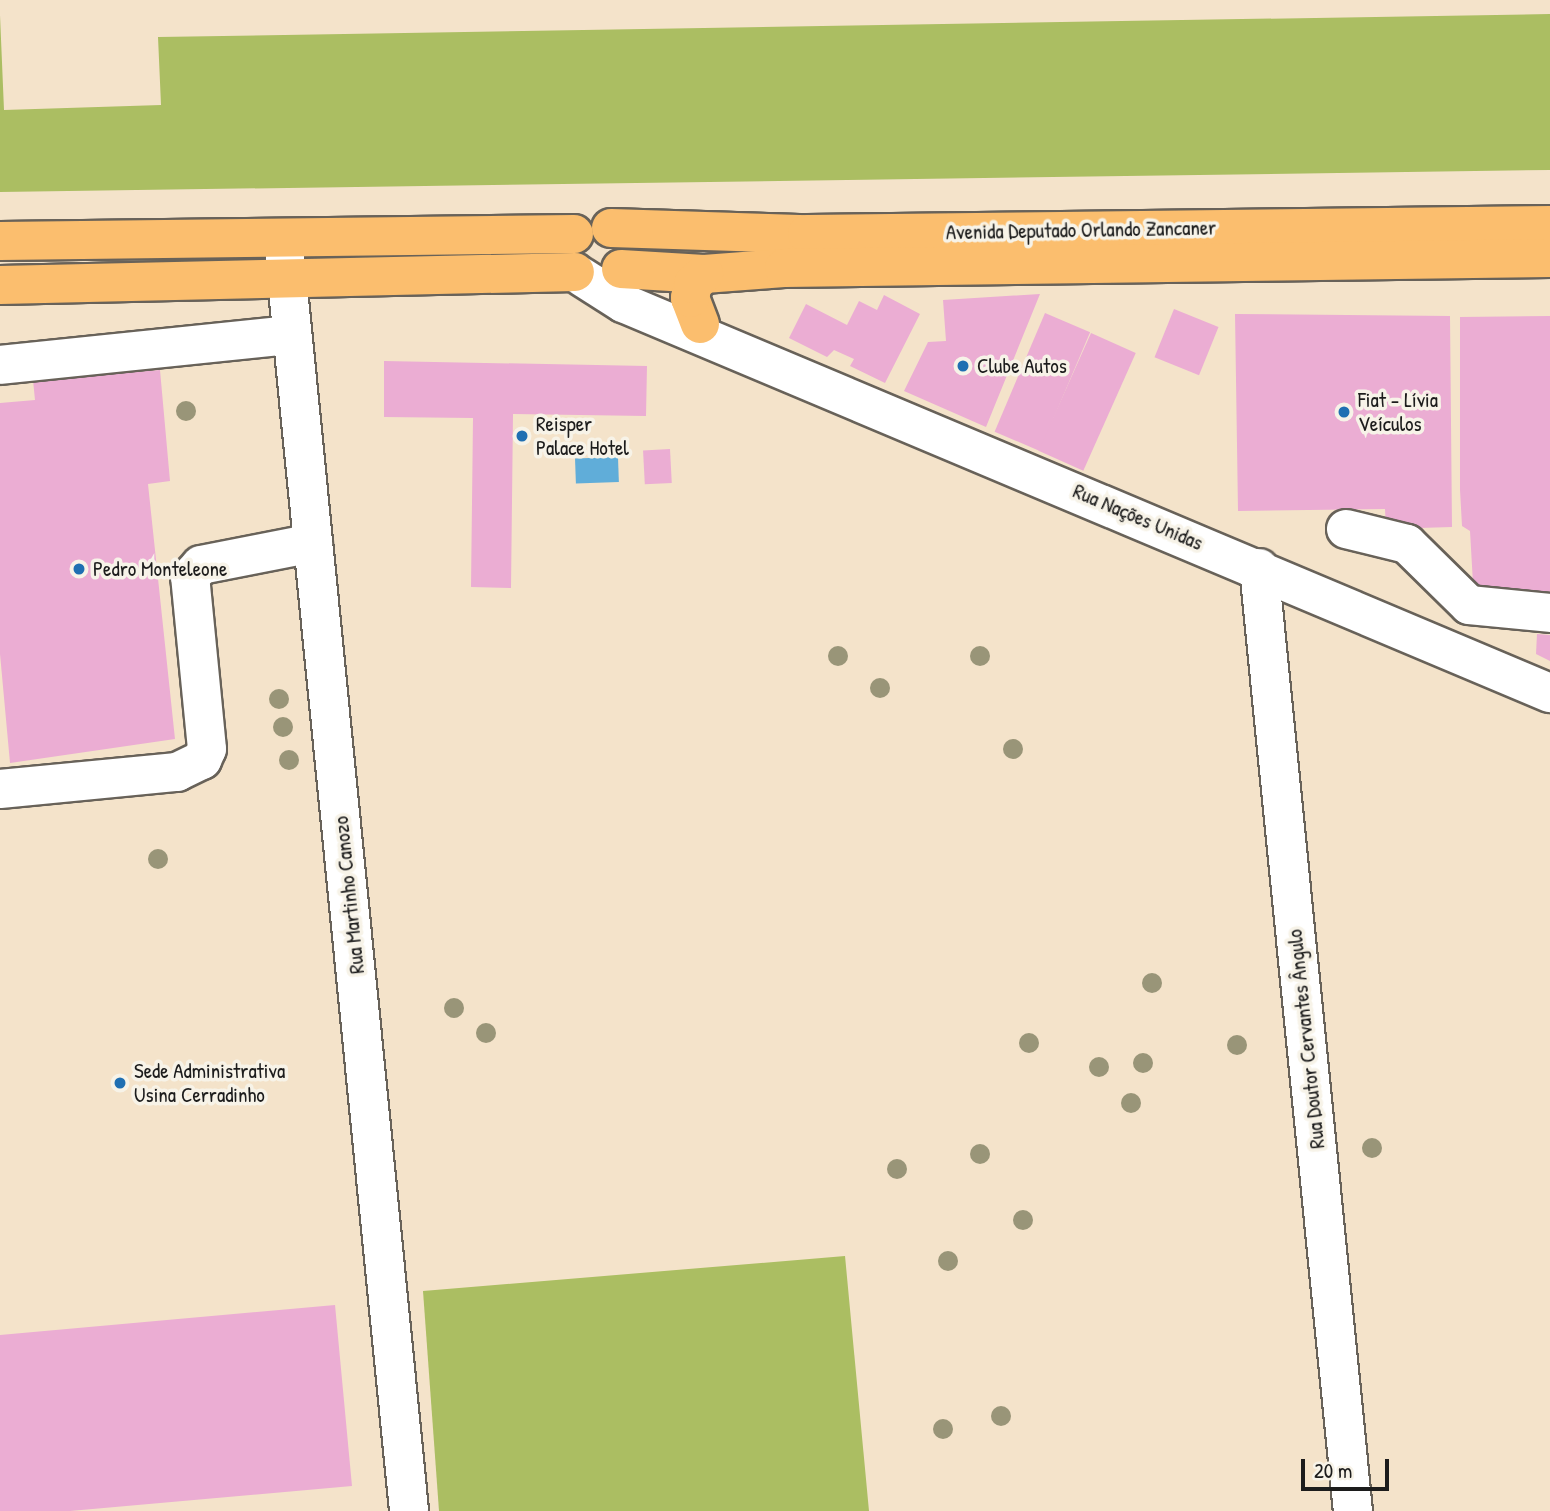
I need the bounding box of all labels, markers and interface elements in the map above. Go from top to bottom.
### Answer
street label: Avenida Deputado Orlando Zancaner [946,215,1216,245]
place label: Clube Autos [977,353,1067,379]
marker: Clube Autos [955,358,971,374]
place label: Fiat - Lívia Veículos [1358,387,1438,437]
marker: Fiat - Lívia Veículos [1336,404,1352,420]
place label: Reisper Palace Hotel [536,411,629,461]
marker: Reisper Palace Hotel [514,428,530,444]
street label: Rua Nações Unidas [1069,478,1207,556]
place label: Pedro Monteleone [93,556,227,582]
marker: Pedro Monteleone [71,561,87,577]
street label: Rua Martinho Canozo [328,815,370,975]
street label: Rua Doutor Cervantes Ângulo [1282,928,1330,1150]
place label: Sede Administrativa Usina Cerradinho [134,1058,285,1108]
marker: Sede Administrativa Usina Cerradinho [112,1075,128,1091]
scale bar [1305,1444,1392,1488]
text: 20 m [1314,1456,1352,1485]

